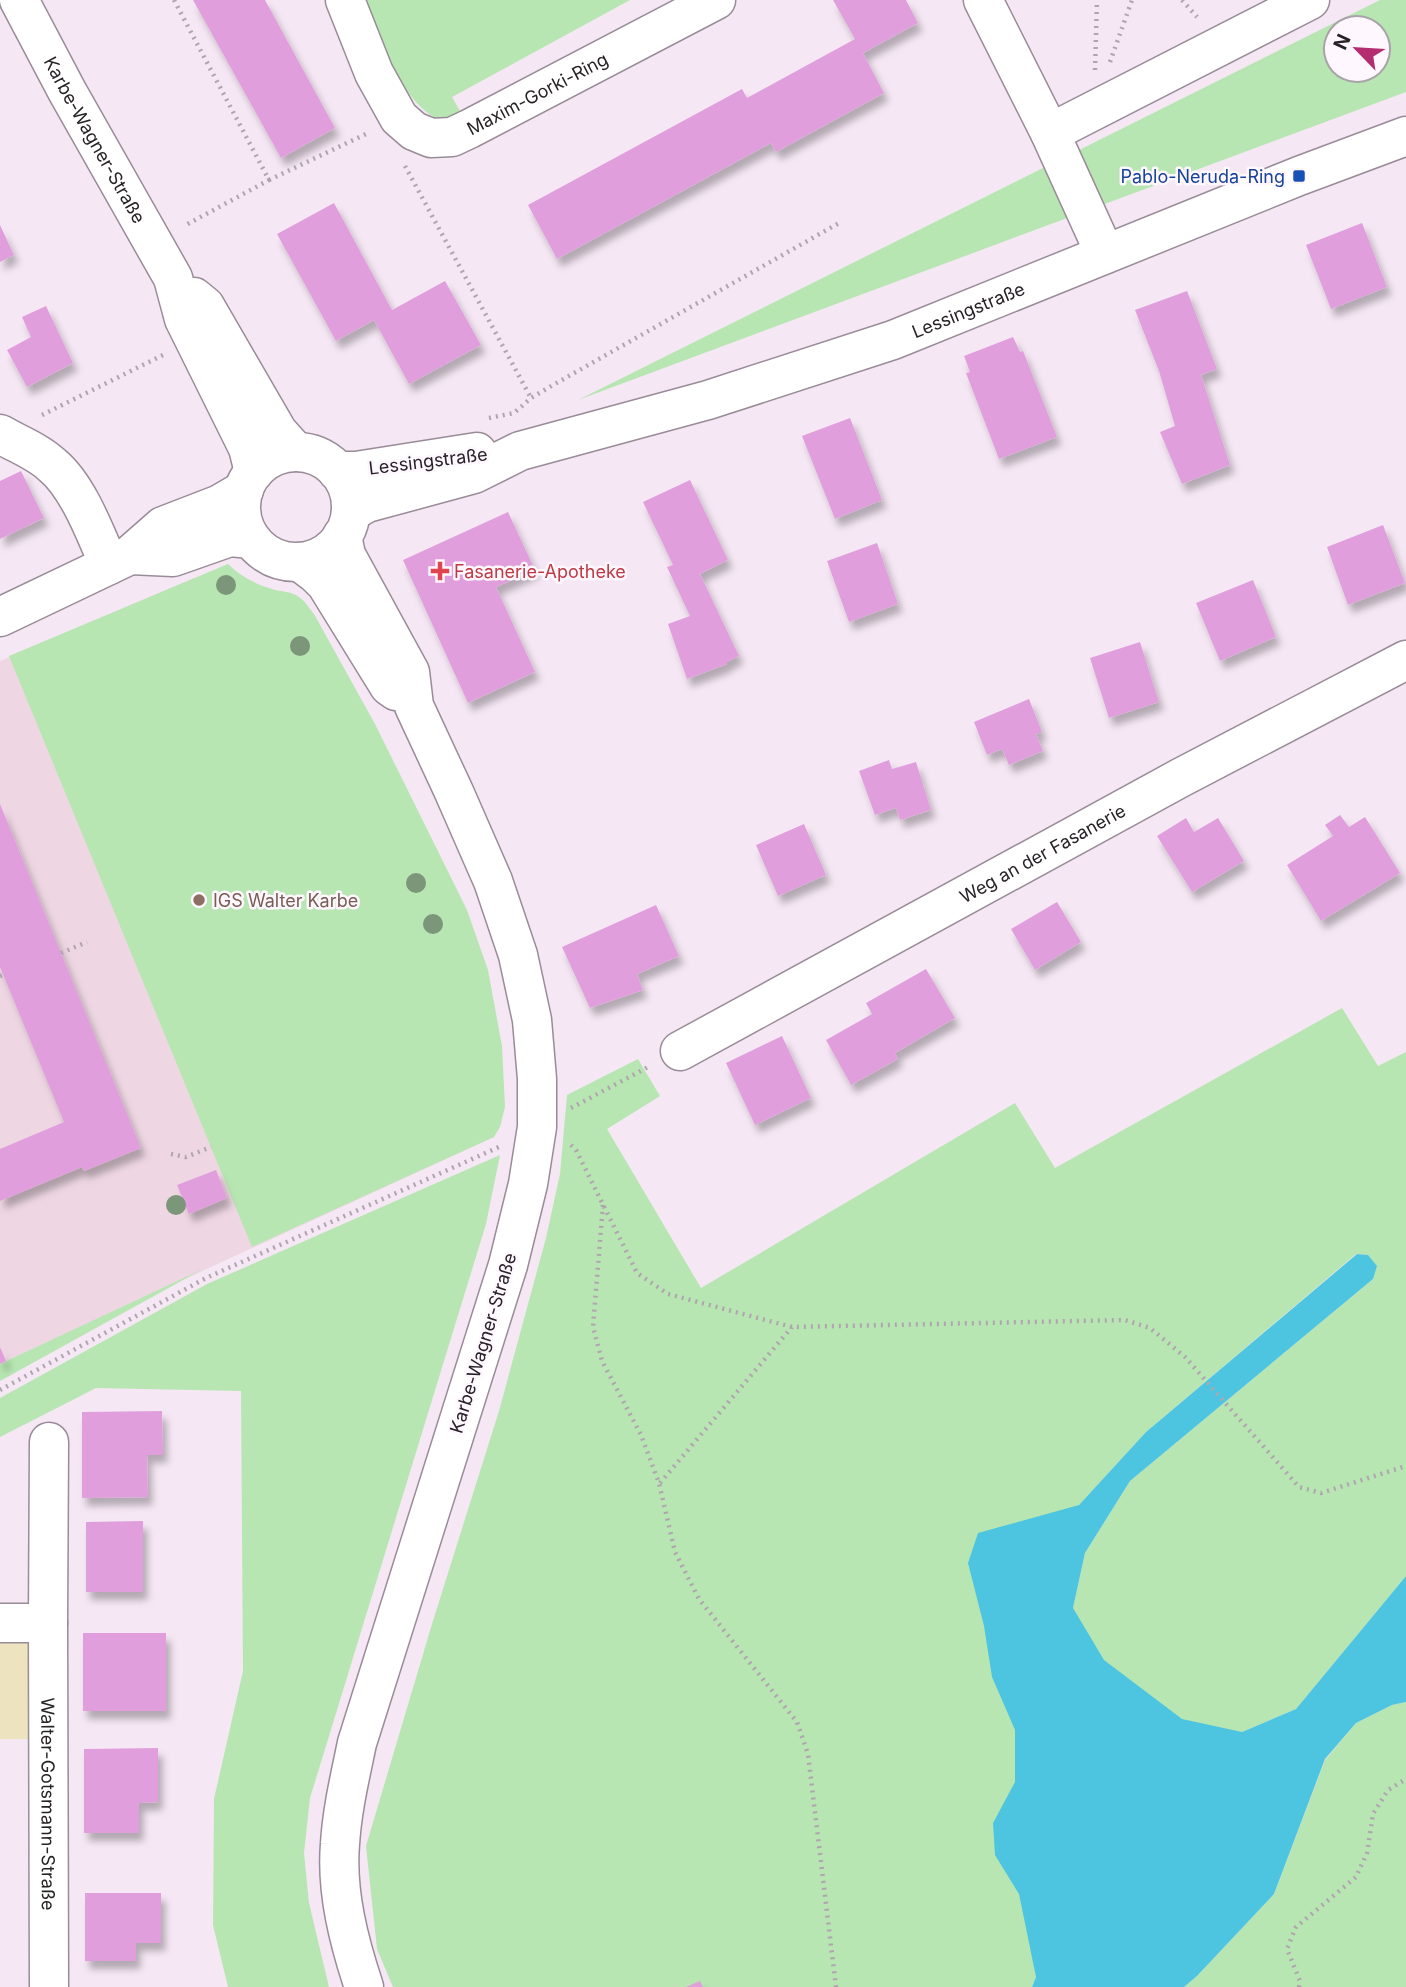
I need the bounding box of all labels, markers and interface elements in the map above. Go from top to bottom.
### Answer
north arrow [1322,14,1392,84]
text: N [1329,31,1356,53]
street label: Maxim-Gorki-Ring [463,48,611,139]
street label: Karbe-Wagner-Straße [40,53,150,227]
place label: Pablo-Neruda-Ring [1120,166,1285,187]
marker: Pablo-Neruda-Ring [1291,168,1307,184]
street label: Lessingstraße [909,277,1028,342]
street label: Lessingstraße [367,443,489,479]
place label: Fasanerie-Apotheke [454,561,626,582]
marker: Fasanerie-Apotheke [432,563,448,579]
street label: Weg an der Fasanerie [956,799,1129,907]
place label: IGS Walter Karbe [213,890,358,911]
marker: IGS Walter Karbe [191,892,207,908]
street label: Karbe-Wagner-Straße [446,1250,520,1436]
street label: Walter-Gotsmann-Straße [38,1697,59,1911]

